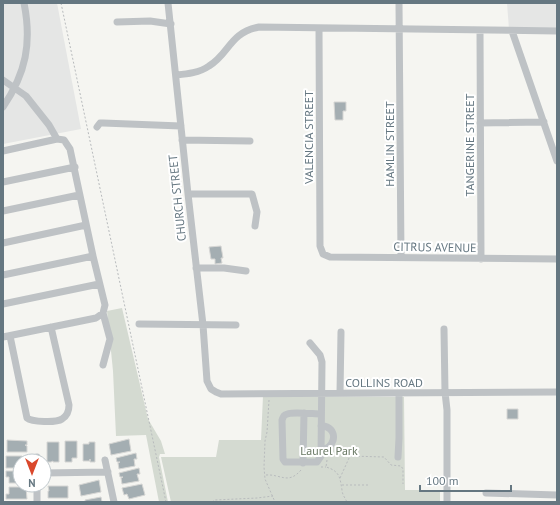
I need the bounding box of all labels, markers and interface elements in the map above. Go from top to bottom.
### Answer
street label: VALENCIA STREET [301,90,316,185]
street label: TANGERINE STREET [462,93,477,196]
street label: HAMLIN STREET [382,101,397,187]
street label: CHURCH STREET [165,154,189,242]
street label: CITRUS AVENUE [393,239,477,255]
street label: COLLINS ROAD [345,375,423,390]
park label: Laurel Park [300,443,358,458]
north arrow [12,453,52,493]
scale bar [420,467,511,493]
text: 100 m [426,473,459,488]
text: N [28,476,36,490]

